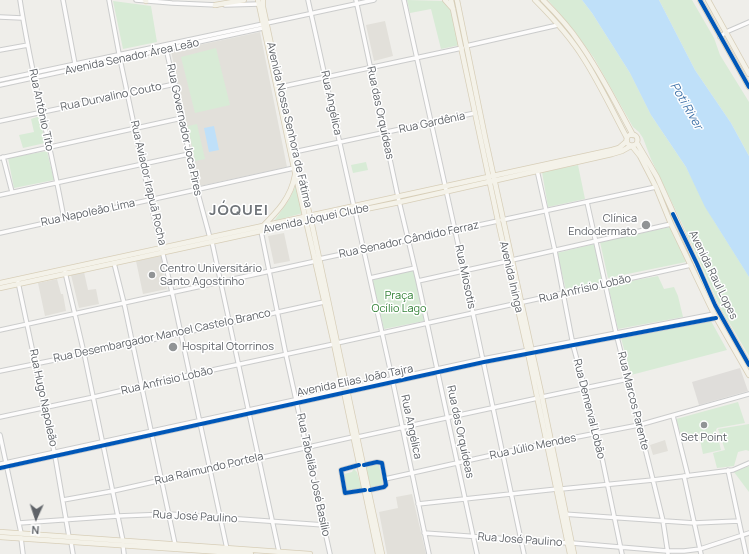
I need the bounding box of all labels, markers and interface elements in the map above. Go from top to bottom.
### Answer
street label: Avenida Senador Área Leão [64,36,200,78]
street label: Avenida Nossa Senhora de Fátima [263,41,315,209]
street label: Rua Governador Joca Pires [164,63,204,197]
street label: Rua das Orquídeas [364,65,396,161]
street label: Rua Antônio Tito [26,68,56,152]
street label: Rua Angélica [318,70,344,136]
street label: Rua Durvalino Couto [59,80,163,114]
water label: Poti River [667,80,705,132]
street label: Rua Gardênia [398,110,466,136]
street label: Rua Aviador Irapuã Rocha [127,119,169,247]
street label: Rua Napoleão Lima [40,197,136,229]
street label: Avenida Jóquei Clube [262,201,370,237]
district label: JÓQUEI [209,202,269,220]
place label: Clínica Endodermato [568,212,637,238]
street label: Rua Senador Cândido Ferraz [338,219,480,261]
marker: Clínica Endodermato [640,219,652,231]
street label: Avenida Raul Lopes [686,228,740,322]
street label: Avenida Ininga [496,240,526,314]
street label: Rua Miosotis [452,244,478,310]
place label: Centro Universitário Santo Agostinho [160,262,262,288]
marker: Centro Universitário Santo Agostinho [147,270,157,280]
street label: Rua Anfrísio Lobão [538,272,632,306]
park label: Praça Ocílio Lago [371,289,427,315]
street label: Rua Desembargador Manoel Castelo Branco [52,306,272,366]
place label: Hospital Otorrinos [182,340,274,354]
marker: Hospital Otorrinos [167,341,179,353]
street label: Rua Hugo Napoleão [26,348,60,448]
street label: Rua Marcos Parente [614,350,652,452]
street label: Rua Demerval Lobão [570,358,608,460]
street label: Avenida Elias João Tajra [296,362,414,400]
street label: Rua Anfrísio Lobão [120,364,214,398]
street label: Rua das Orquídeas [444,384,476,480]
street label: Rua Angélica [398,394,424,460]
street label: Rua Tabelião José Basílio [294,412,332,538]
marker: Set Point [699,420,709,430]
street label: Rua Júlio Mendes [489,431,577,463]
place label: Set Point [681,431,727,445]
street label: Rua Raimundo Portela [153,450,265,488]
north arrow [16,498,56,538]
street label: Rua José Paulino [152,508,238,526]
text: N [31,523,40,538]
street label: Rua José Paulino [477,530,563,550]

